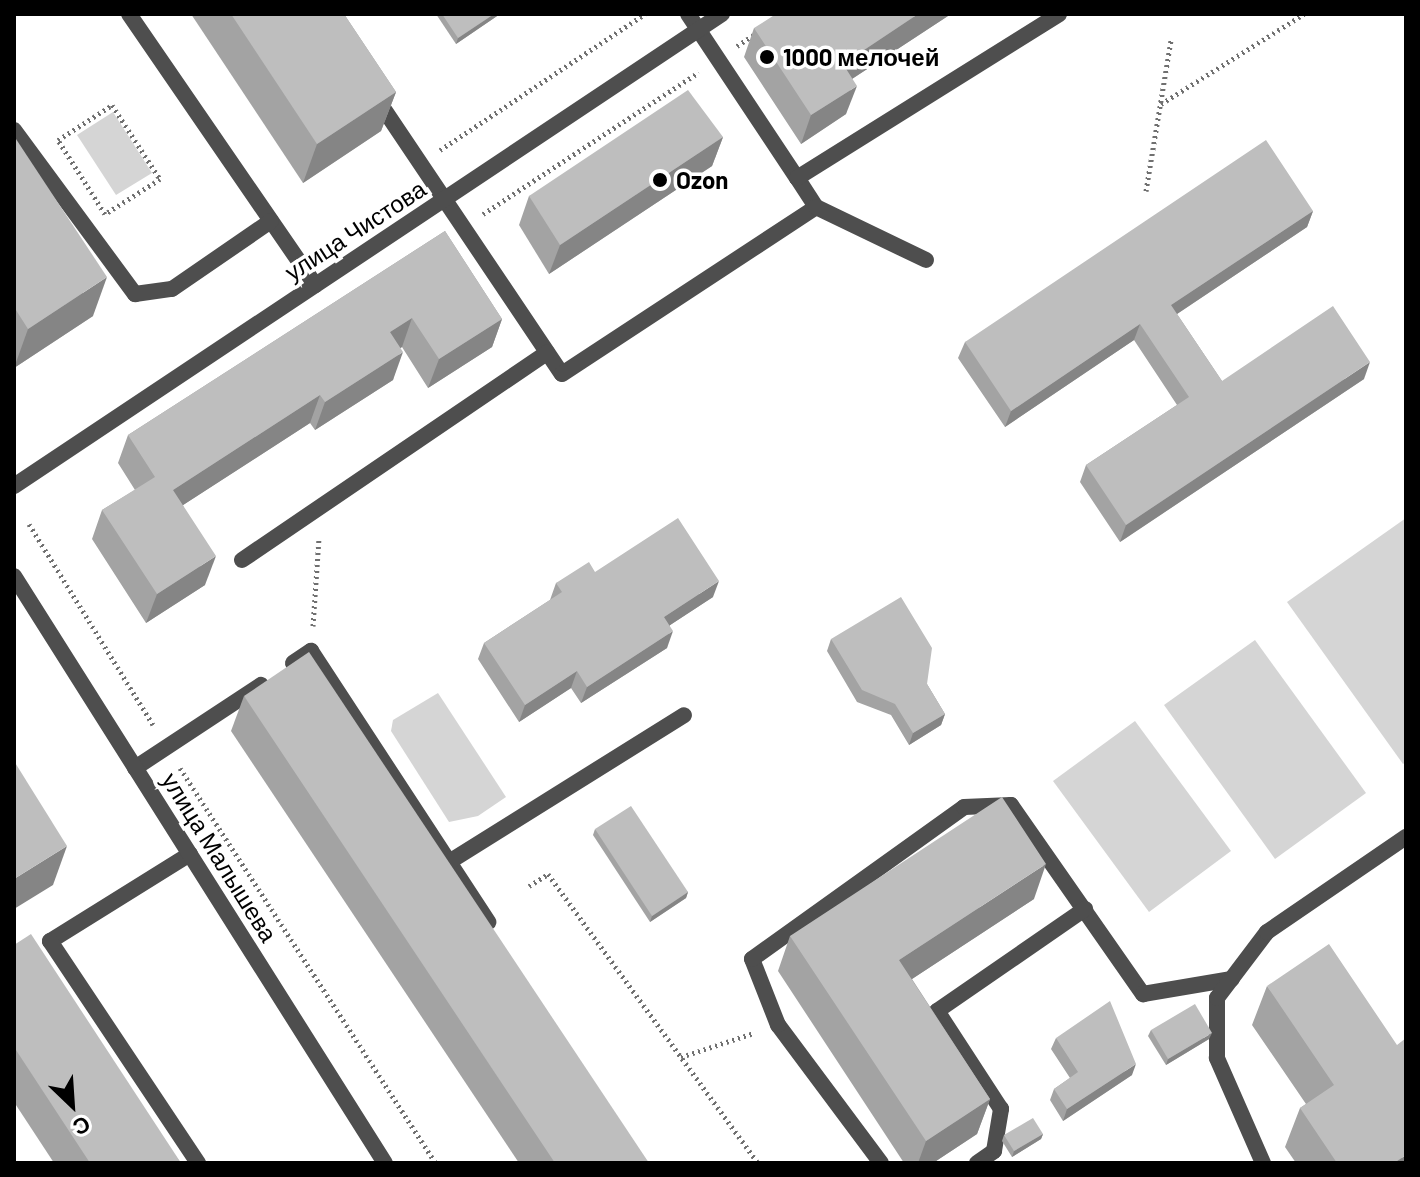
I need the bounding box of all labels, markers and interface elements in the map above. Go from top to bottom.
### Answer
place label: 1000 мелочей [783,43,939,71]
marker: 1000 мелочей [758,48,776,66]
place label: Ozon [676,166,728,194]
marker: Ozon [651,171,669,189]
street label: улица Чистова [279,174,431,286]
street label: улица Малышева [156,767,284,947]
north arrow [32,1065,112,1145]
text: С [69,1112,95,1142]

